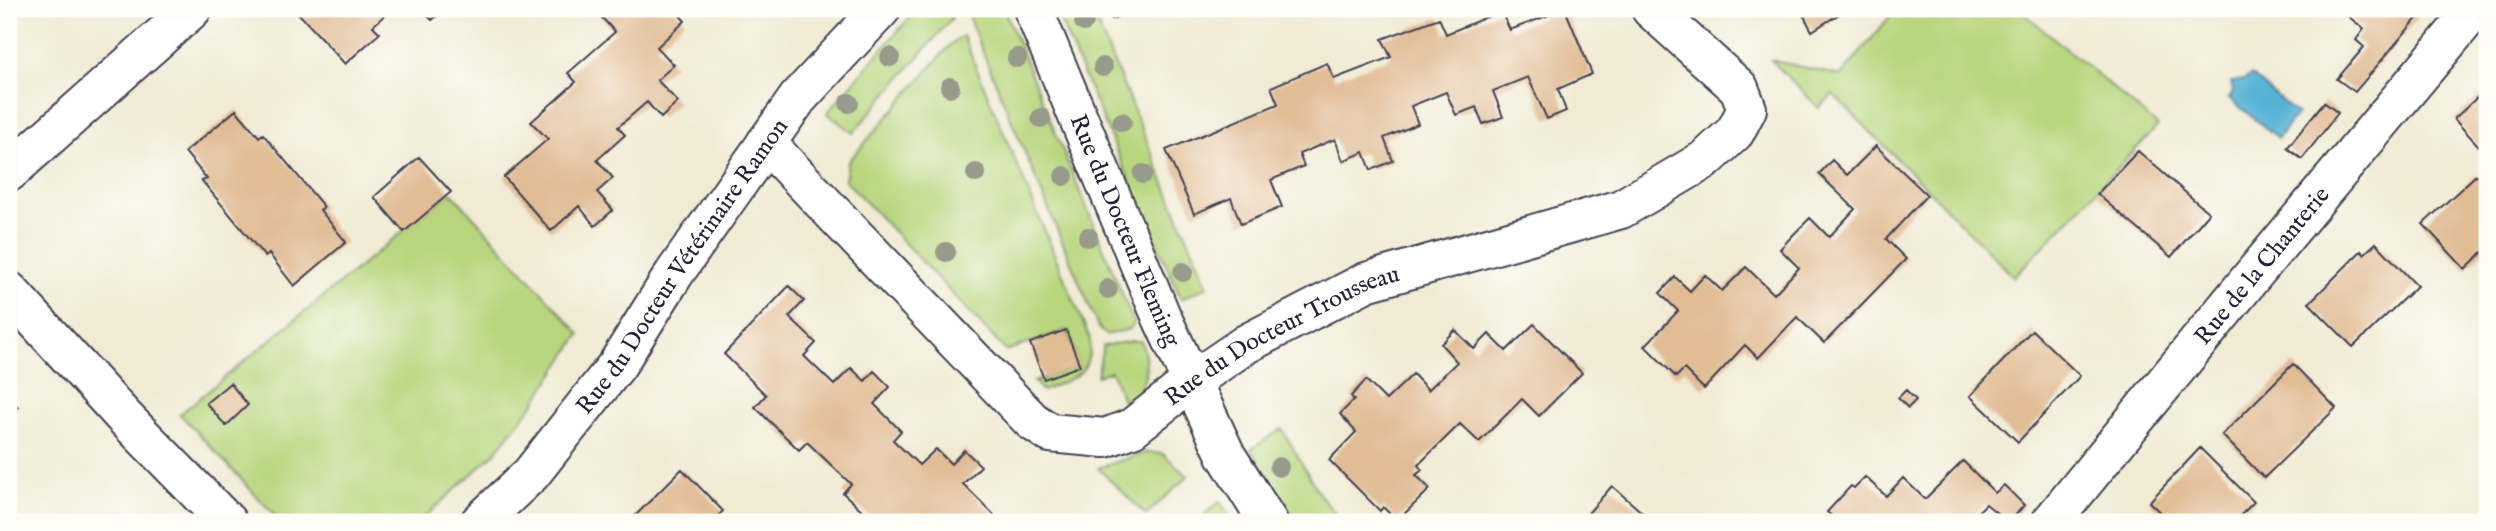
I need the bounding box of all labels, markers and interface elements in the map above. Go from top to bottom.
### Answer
street label: Rue du Docteur Fleming [1062,110,1188,353]
street label: Rue du Docteur Vétérinaire Ramon [570,113,796,421]
street label: Rue de la Chanterie [2188,181,2337,352]
street label: Rue du Docteur Trousseau [1158,259,1403,414]

